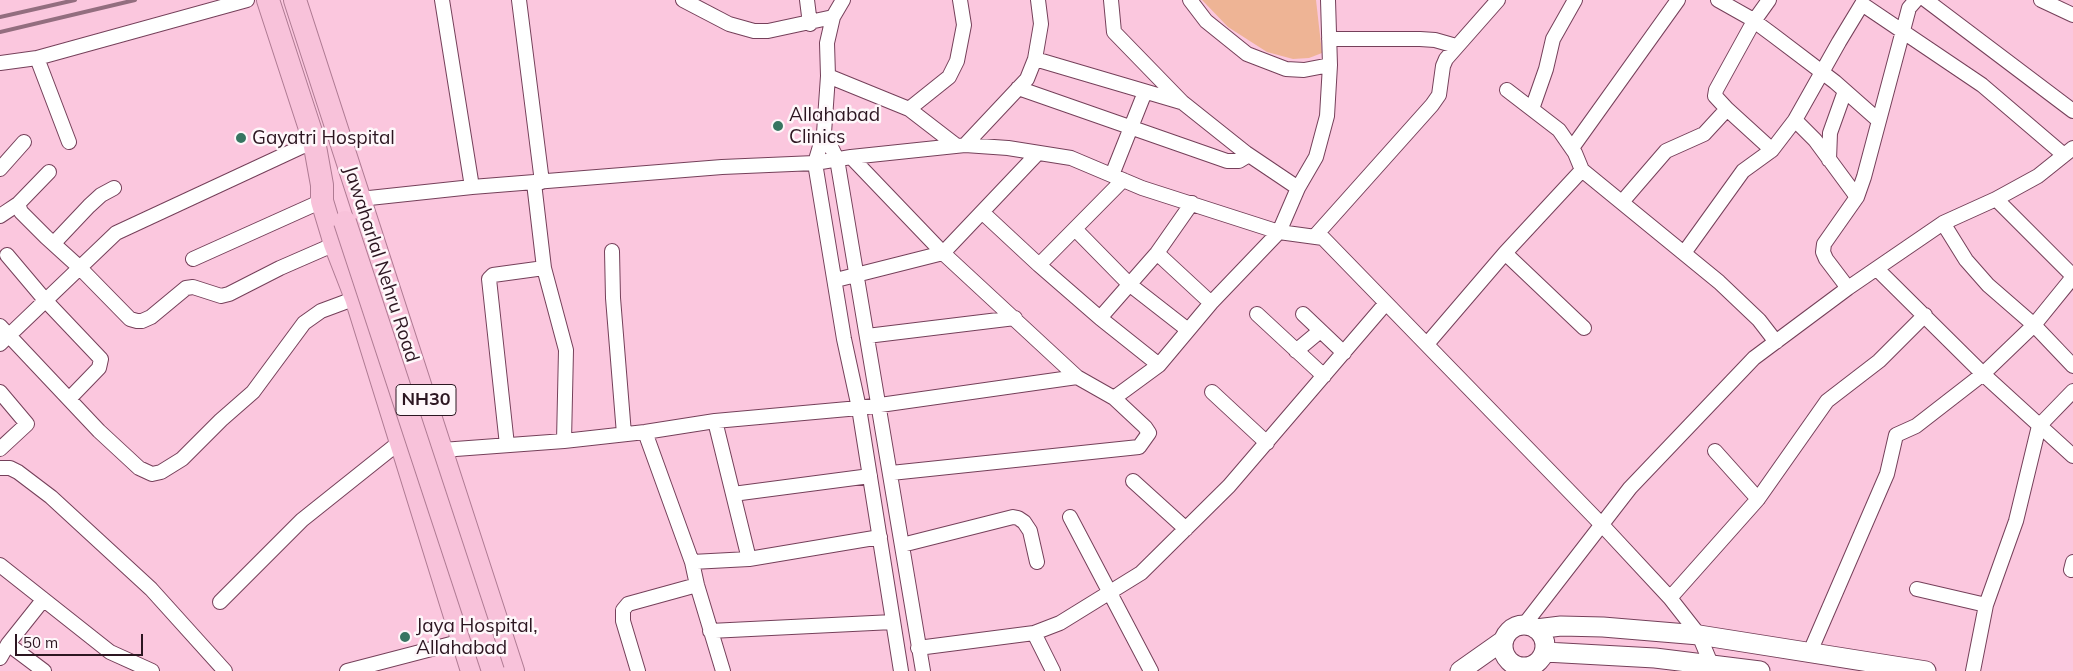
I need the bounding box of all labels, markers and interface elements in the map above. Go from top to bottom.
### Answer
place label: Allahabad Clinics [789,104,880,148]
marker: Allahabad Clinics [771,119,785,133]
place label: Gayatri Hospital [252,127,395,149]
marker: Gayatri Hospital [234,131,248,145]
street label: Jawaharlal Nehru Road [338,163,424,365]
road number: NH30 [396,384,456,416]
place label: Jaya Hospital, Allahabad [416,615,537,659]
scale bar [18,624,145,656]
marker: Jaya Hospital, Allahabad [398,630,412,644]
text: 50 m [23,633,58,652]

